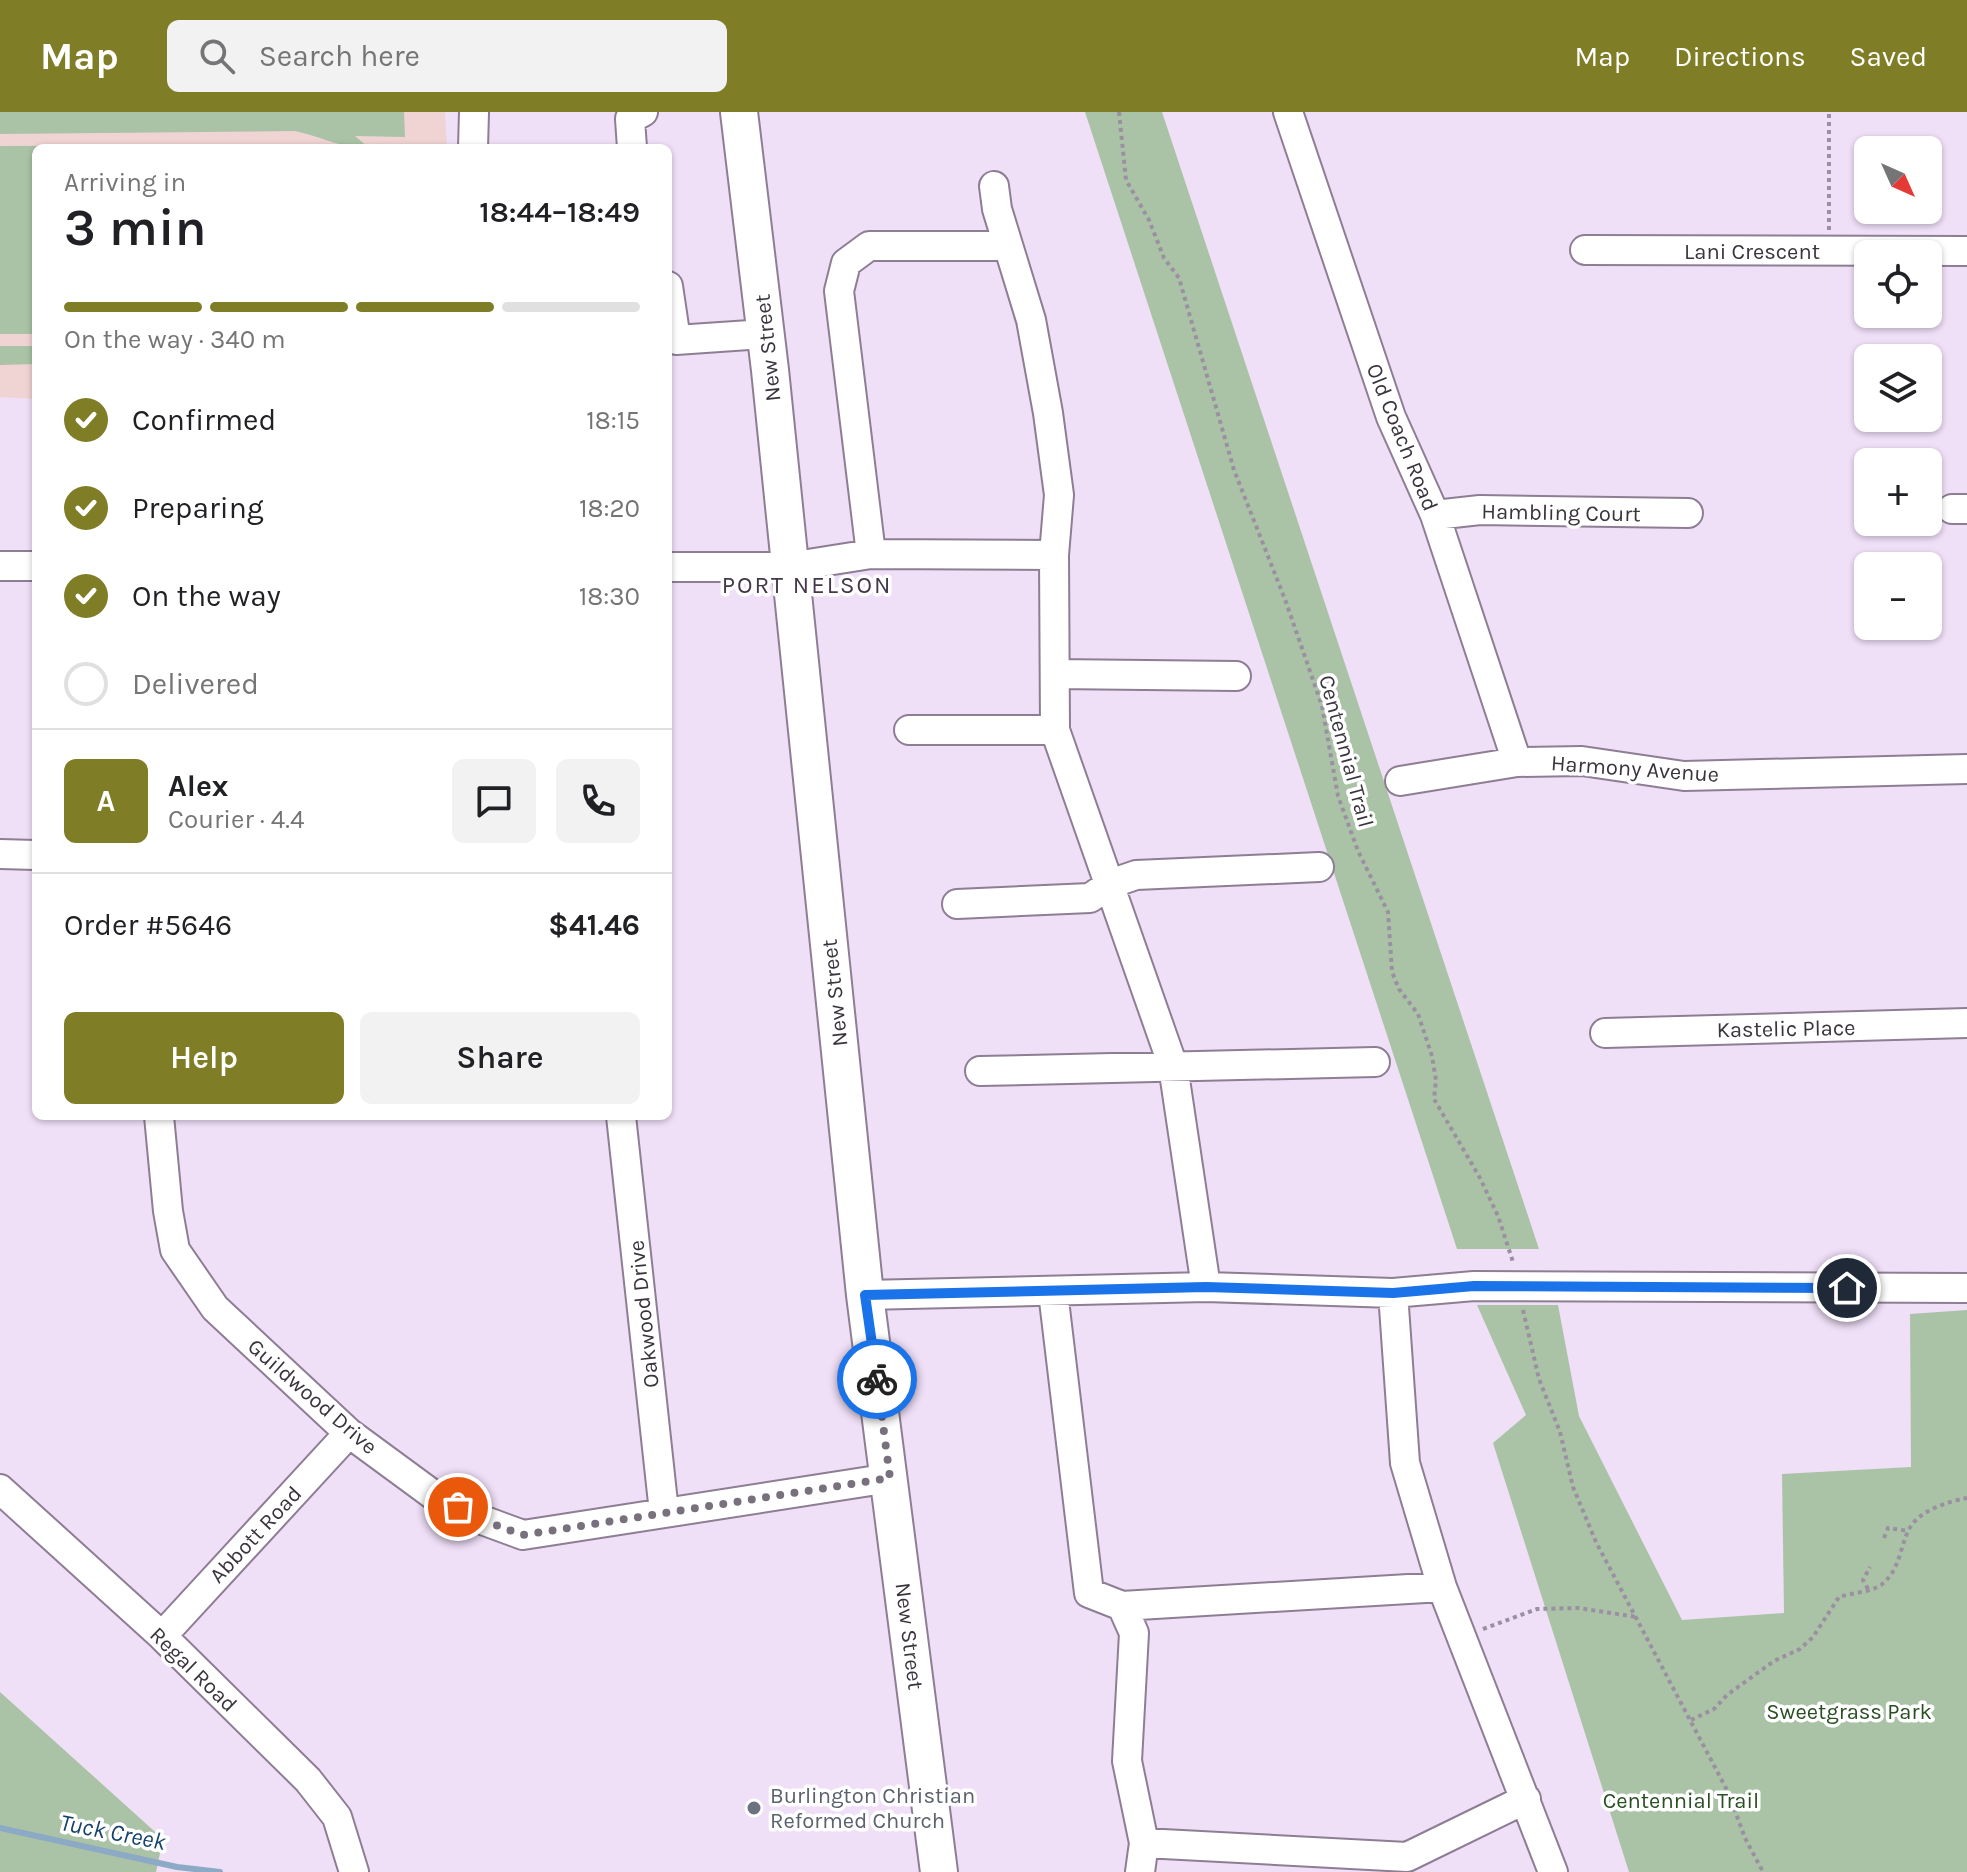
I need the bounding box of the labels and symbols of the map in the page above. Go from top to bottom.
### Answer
north arrow [1854,136,1942,224]
street label: Lani Crescent [1684,239,1820,265]
street label: New Street [749,293,787,403]
street label: Old Coach Road [1361,360,1443,515]
street label: Hambling Court [1481,499,1641,527]
district label: PORT NELSON [722,571,892,599]
street label: Centennial Trail [1313,672,1379,830]
street label: Harmony Avenue [1550,750,1720,788]
street label: New Street [816,938,854,1048]
street label: Kastelic Place [1716,1015,1856,1043]
street label: Oakwood Drive [623,1239,665,1389]
pin [1813,1254,1881,1322]
street label: Guildwood Drive [242,1334,382,1460]
courier [837,1339,917,1419]
pin [424,1473,492,1541]
street label: Abbott Road [204,1481,307,1589]
street label: New Street [890,1581,928,1691]
street label: Regal Road [144,1622,242,1718]
park label: Sweetgrass Park [1766,1699,1932,1725]
place label: Burlington Christian Reformed Church [770,1783,975,1834]
park label: Centennial Trail [1603,1788,1759,1814]
marker: Burlington Christian Reformed Church [745,1799,763,1817]
water label: Tuck Creek [58,1808,169,1856]

